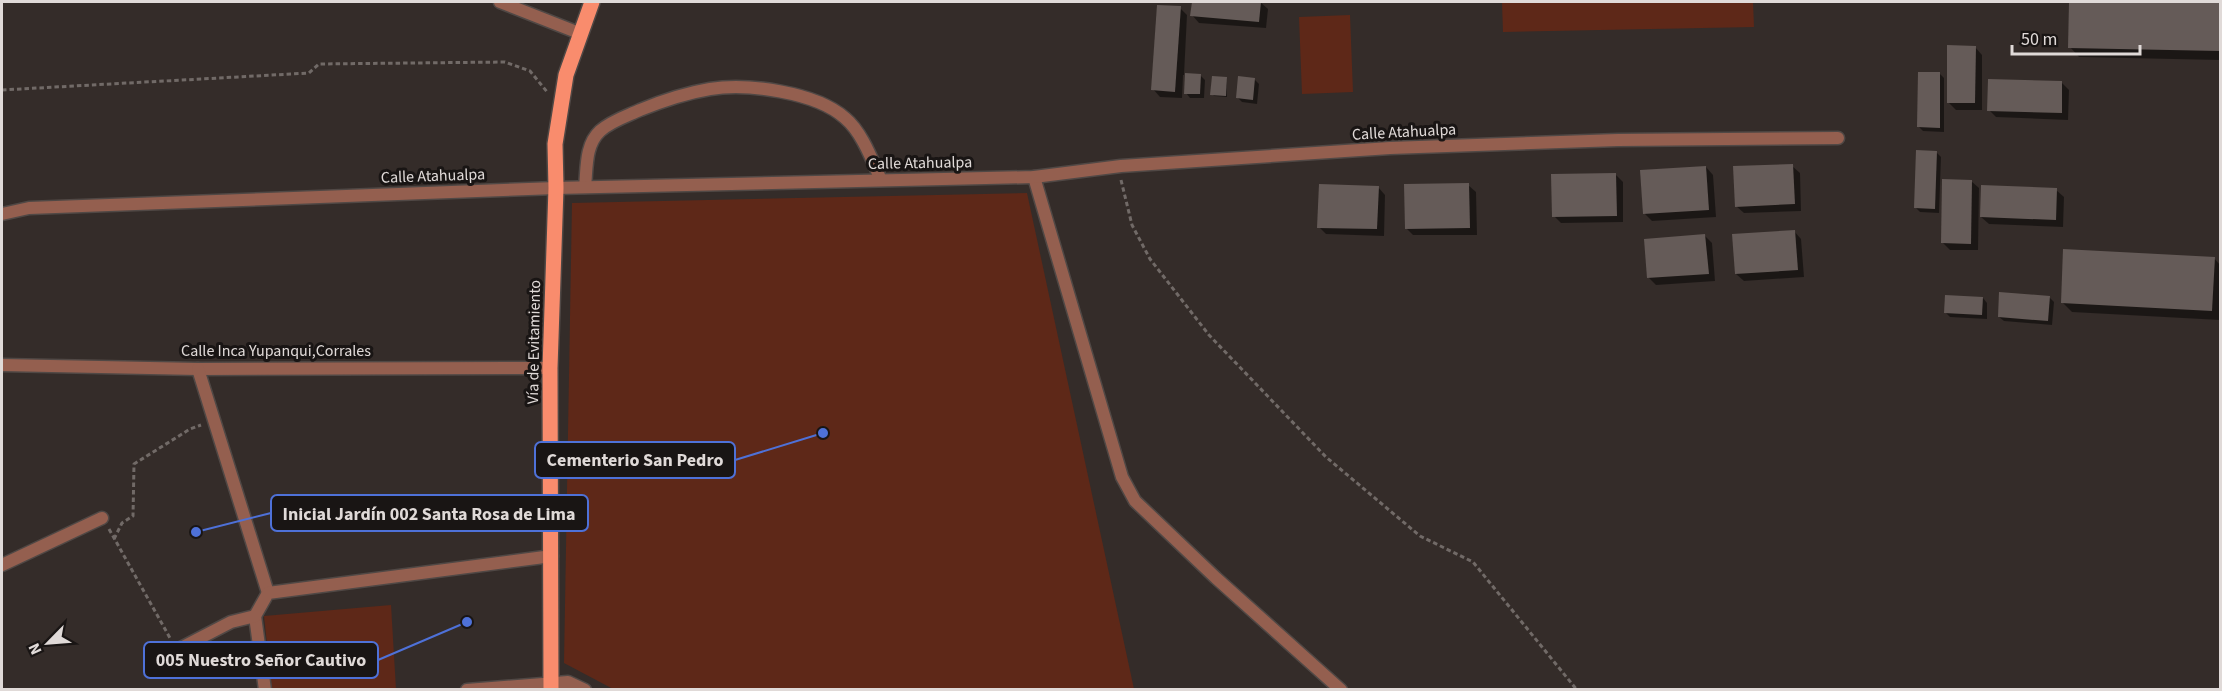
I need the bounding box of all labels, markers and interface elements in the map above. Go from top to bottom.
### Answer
scale bar [2012,18,2140,56]
text: 50 m [2021,27,2057,52]
street label: Calle Atahualpa [1351,118,1457,146]
street label: Calle Atahualpa [868,151,972,175]
street label: Calle Atahualpa [380,163,486,189]
street label: Vía de Evitamiento [522,280,546,404]
street label: Calle Inca Yupanqui,Corrales [181,340,371,362]
callout: Cementerio San Pedro [535,442,735,478]
text: Cementerio San Pedro [547,448,723,473]
callout: Inicial Jardín 002 Santa Rosa de Lima [271,495,588,531]
text: Inicial Jardín 002 Santa Rosa de Lima [283,502,575,527]
north arrow [18,613,78,673]
text: N [23,639,48,658]
callout: 005 Nuestro Señor Cautivo [144,642,378,678]
text: 005 Nuestro Señor Cautivo [156,648,366,673]

